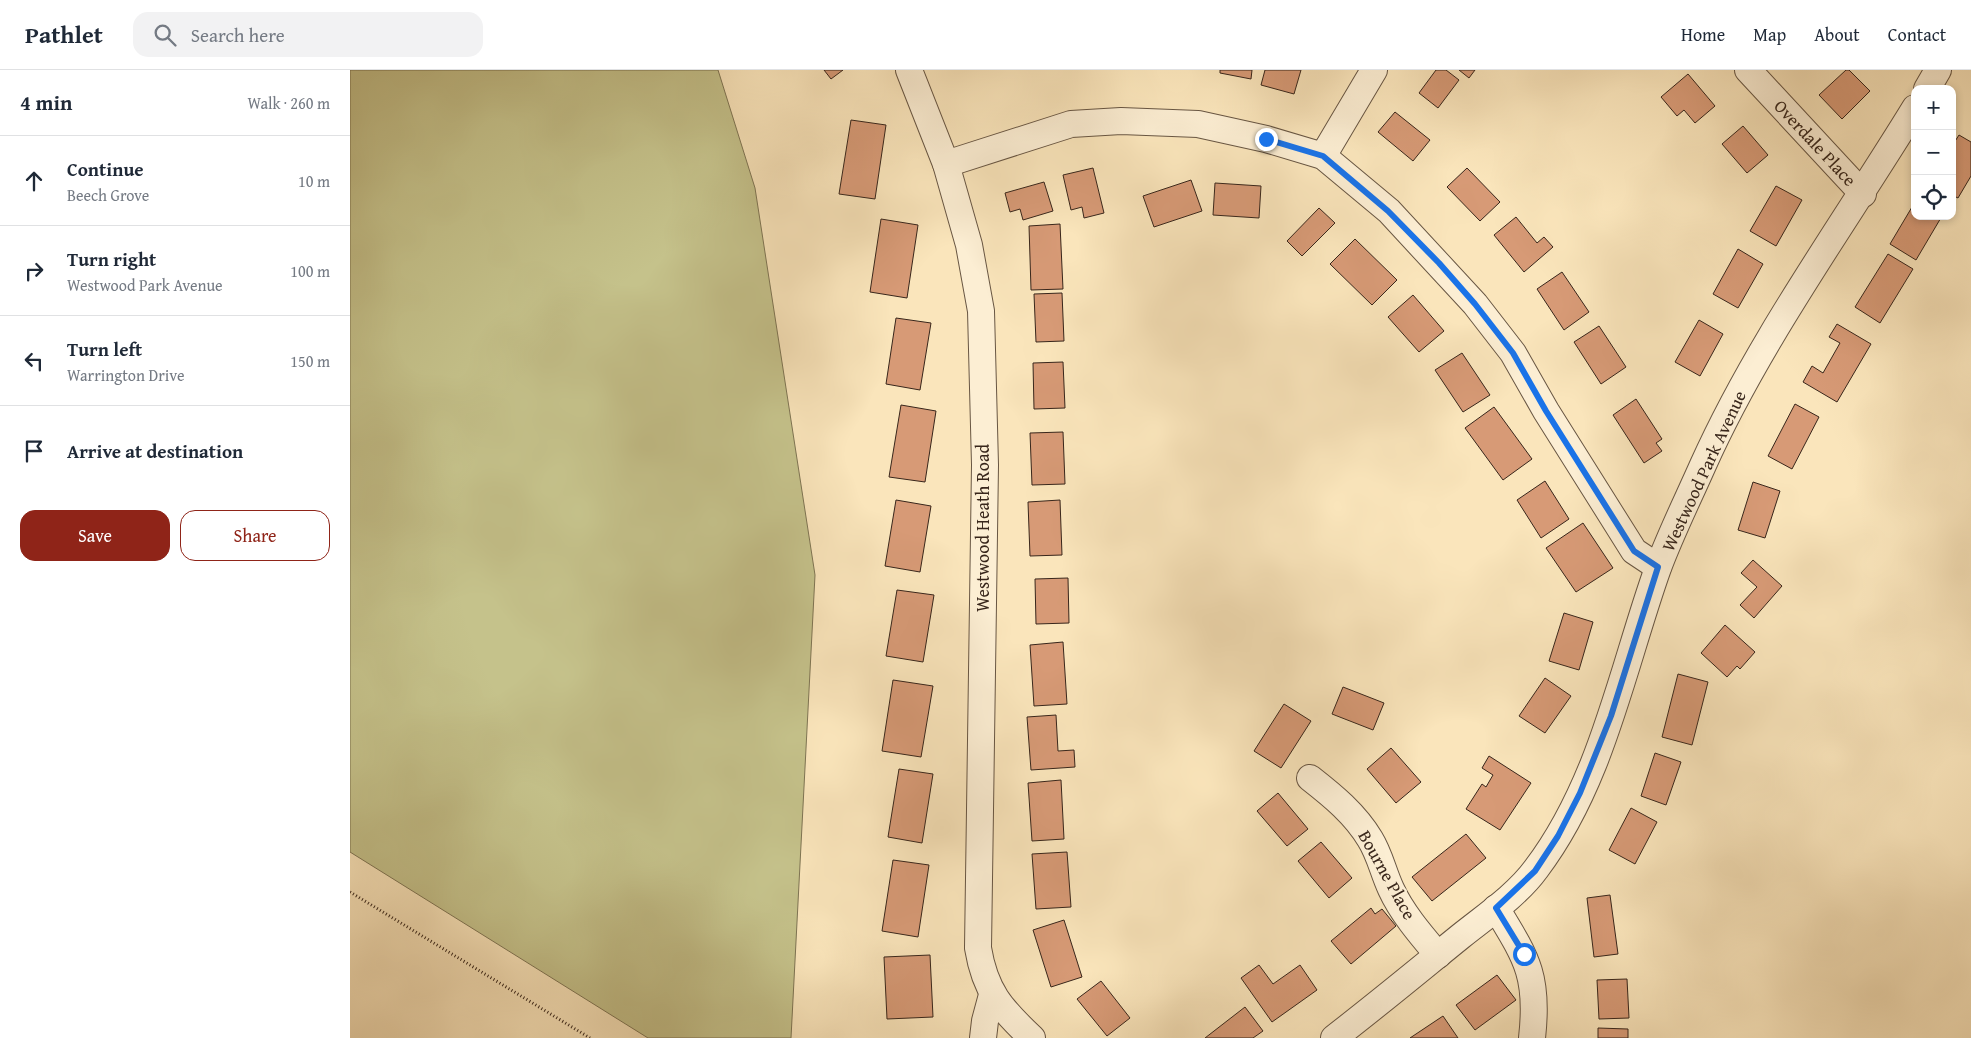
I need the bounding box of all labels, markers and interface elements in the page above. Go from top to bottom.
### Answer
search box [133,12,483,57]
text: Pathlet [25,17,103,52]
icon: search [151,21,179,49]
text: Search here [191,21,285,49]
text: Home [1681,21,1725,48]
text: Map [1753,21,1786,48]
text: About [1814,21,1860,48]
text: Contact [1888,21,1946,48]
map controls [1911,85,1956,220]
button: + [1911,85,1956,130]
text: 4 min [20,87,72,118]
text: Walk · 260 m [247,91,330,115]
street label: Overdale Place [1768,93,1863,192]
route end [1255,128,1278,151]
button: − [1911,130,1956,175]
text: Continue [67,155,144,183]
icon: ahead [20,167,48,195]
text: 10 m [298,169,330,193]
button: locate [1911,175,1956,220]
text: Beech Grove [67,183,149,207]
text: Turn right [67,245,156,273]
icon: right [20,257,48,285]
text: 100 m [290,259,330,283]
text: Westwood Park Avenue [67,273,223,297]
text: Turn left [67,335,142,363]
icon: left [20,347,48,375]
text: 150 m [290,349,330,373]
text: Warrington Drive [67,363,184,387]
street label: Westwood Park Avenue [1654,386,1753,556]
icon: arrive [20,437,48,465]
text: Arrive at destination [67,437,243,465]
street label: Westwood Heath Road [969,444,996,612]
button: Save [20,510,170,561]
button: Share [180,510,330,561]
street label: Bourne Place [1352,825,1423,924]
route start [1513,943,1536,966]

